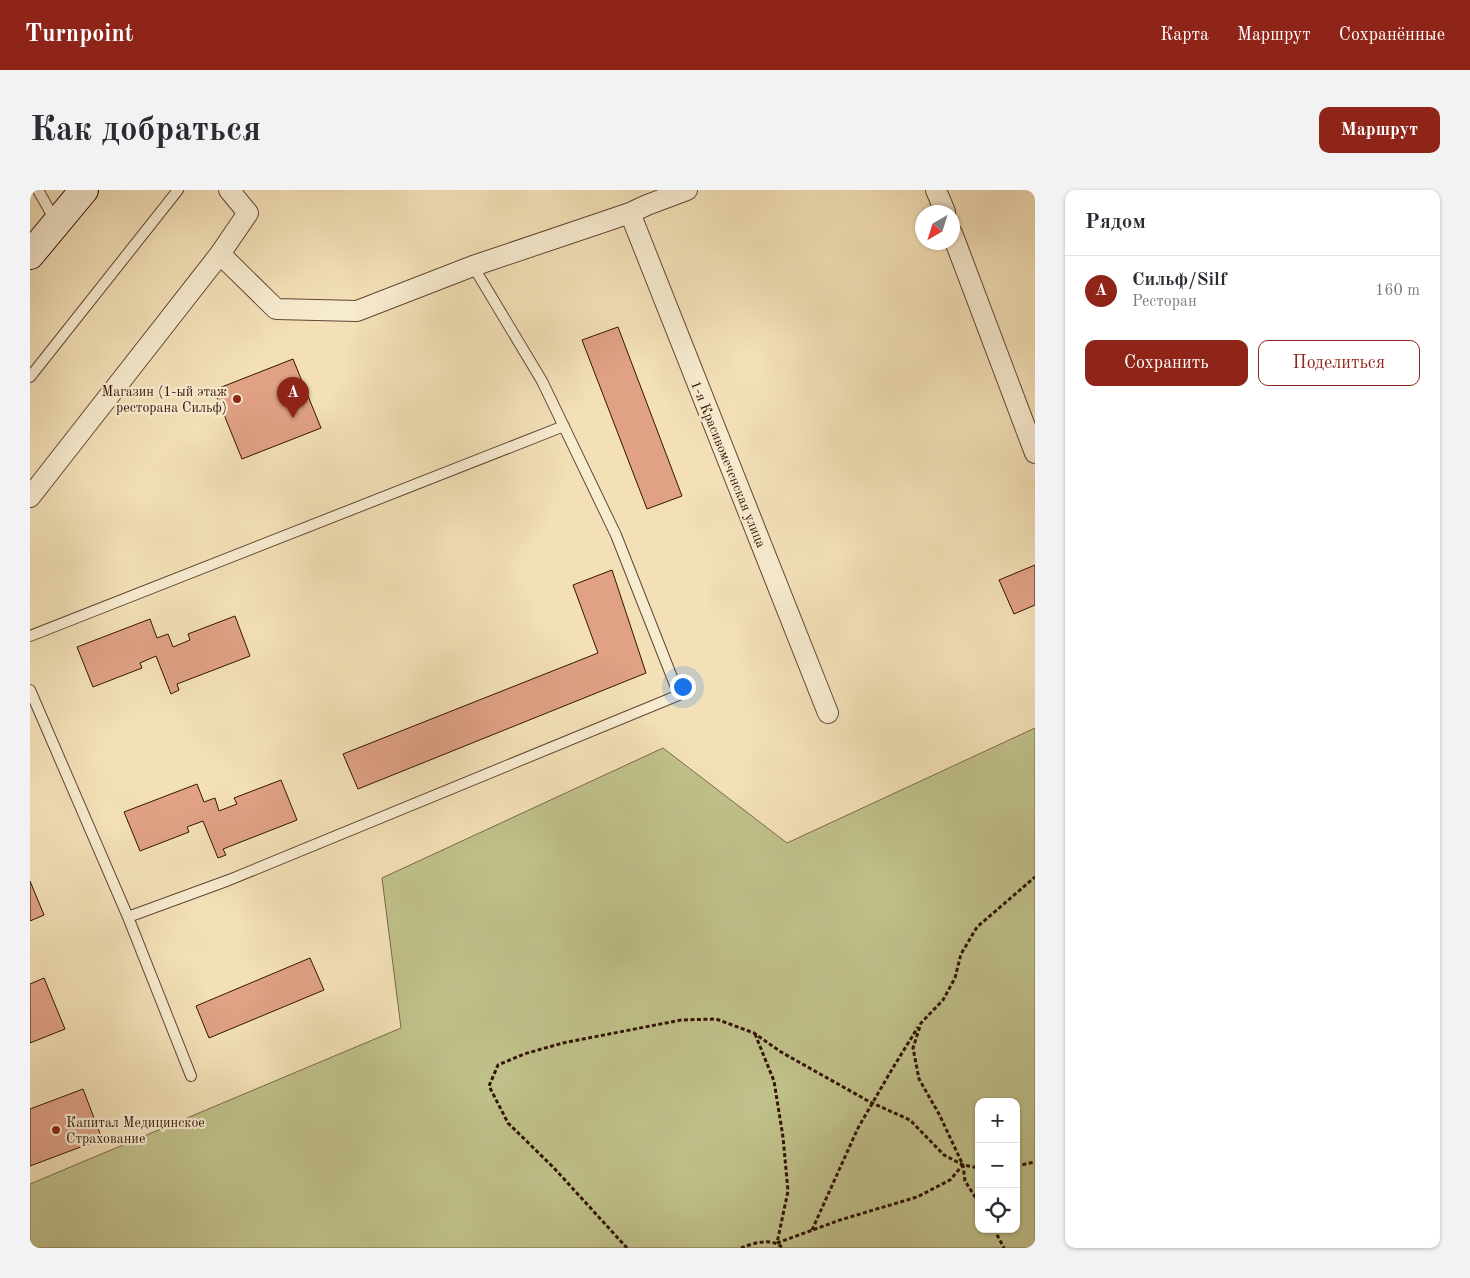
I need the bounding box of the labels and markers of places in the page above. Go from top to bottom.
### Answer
pin: A [277,377,309,418]
place label: Магазин (1-ый этаж ресторана Сильф) [102,385,227,416]
marker: Магазин (1-ый этаж ресторана Сильф) [231,393,243,405]
place label: Капитал Медицинское Страхование [66,1116,205,1146]
marker: Капитал Медицинское Страхование [50,1124,62,1136]

